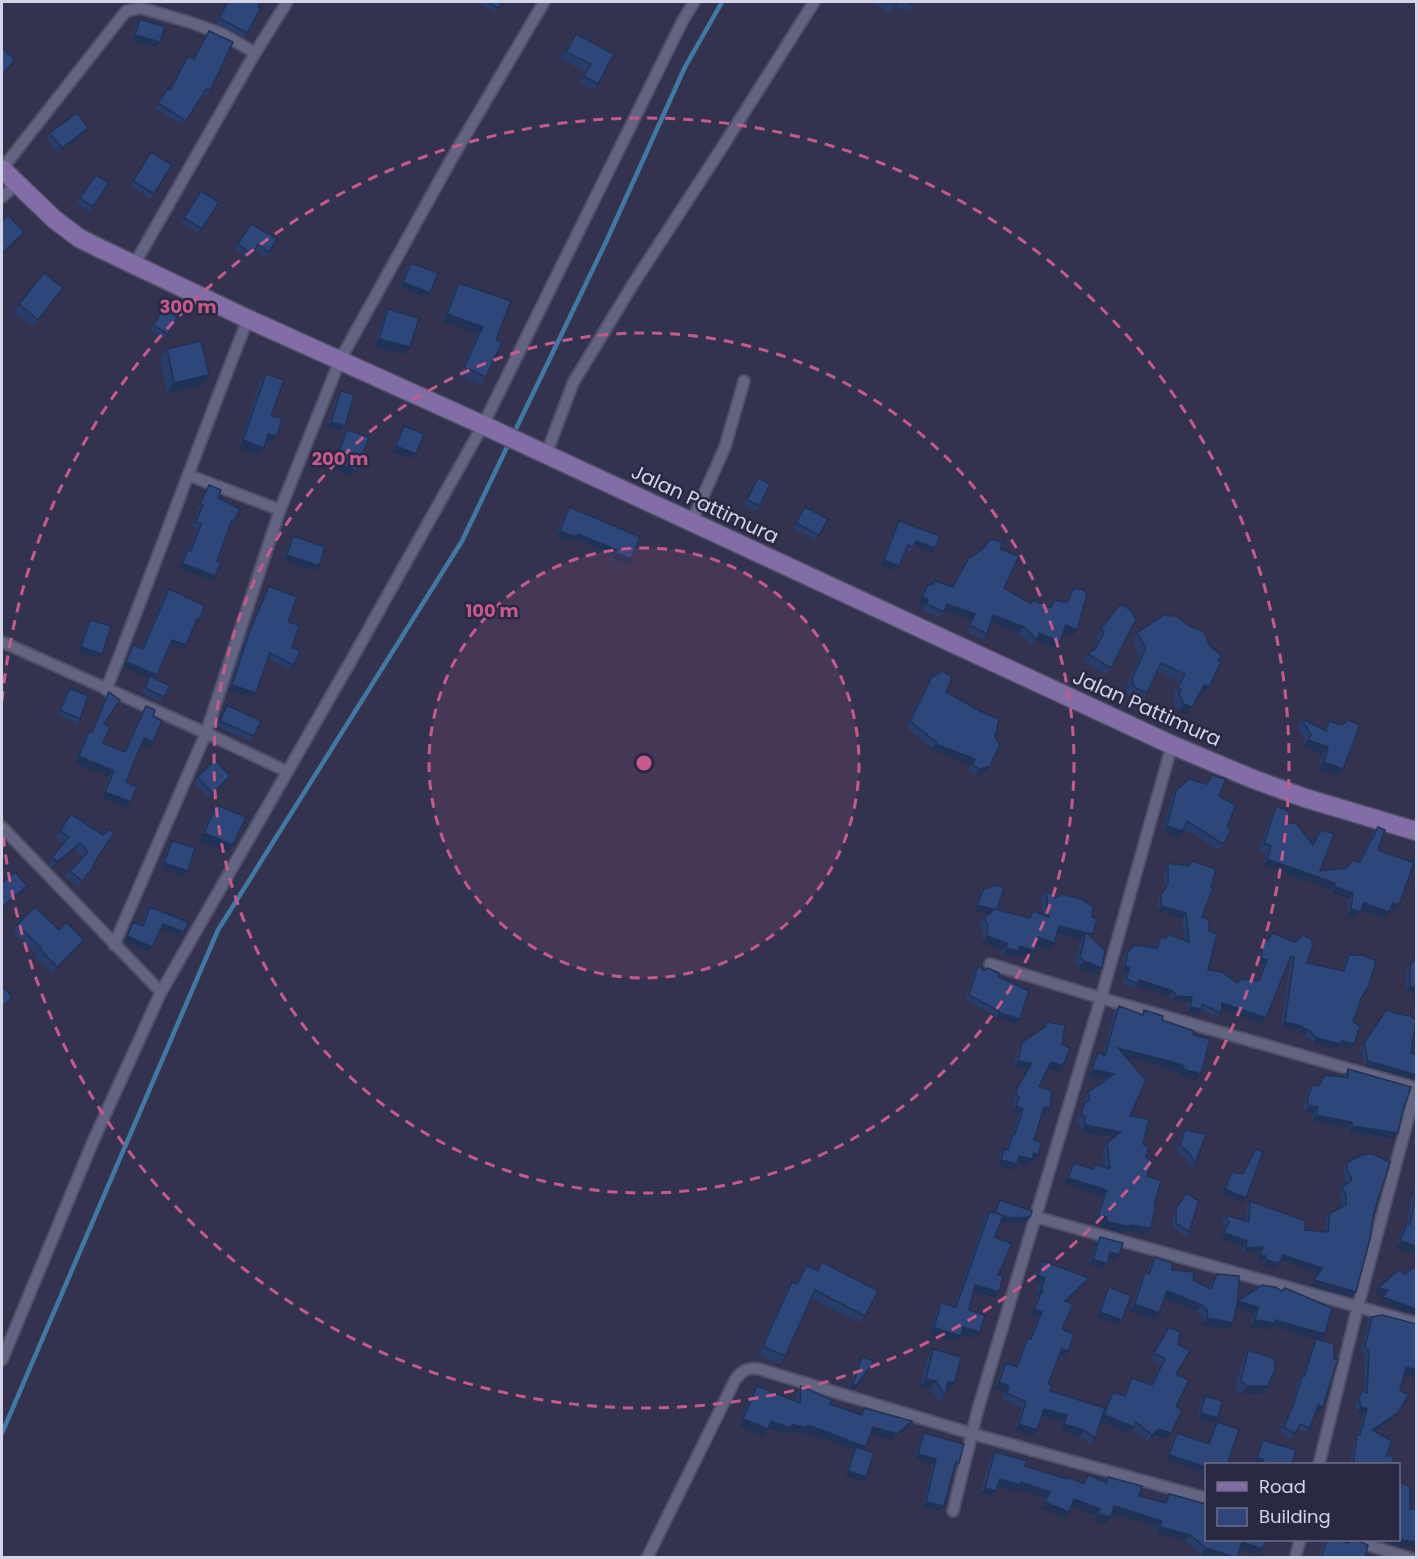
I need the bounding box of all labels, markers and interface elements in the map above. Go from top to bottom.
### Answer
text: 300 m [159,294,217,319]
text: 200 m [312,446,368,471]
street label: Jalan Pattimura [627,458,783,550]
text: 100 m [465,598,519,623]
street label: Jalan Pattimura [1068,663,1226,753]
centre of rings [634,753,654,773]
legend [1205,1463,1400,1541]
text: Road [1259,1474,1306,1499]
text: Building [1259,1504,1331,1529]

